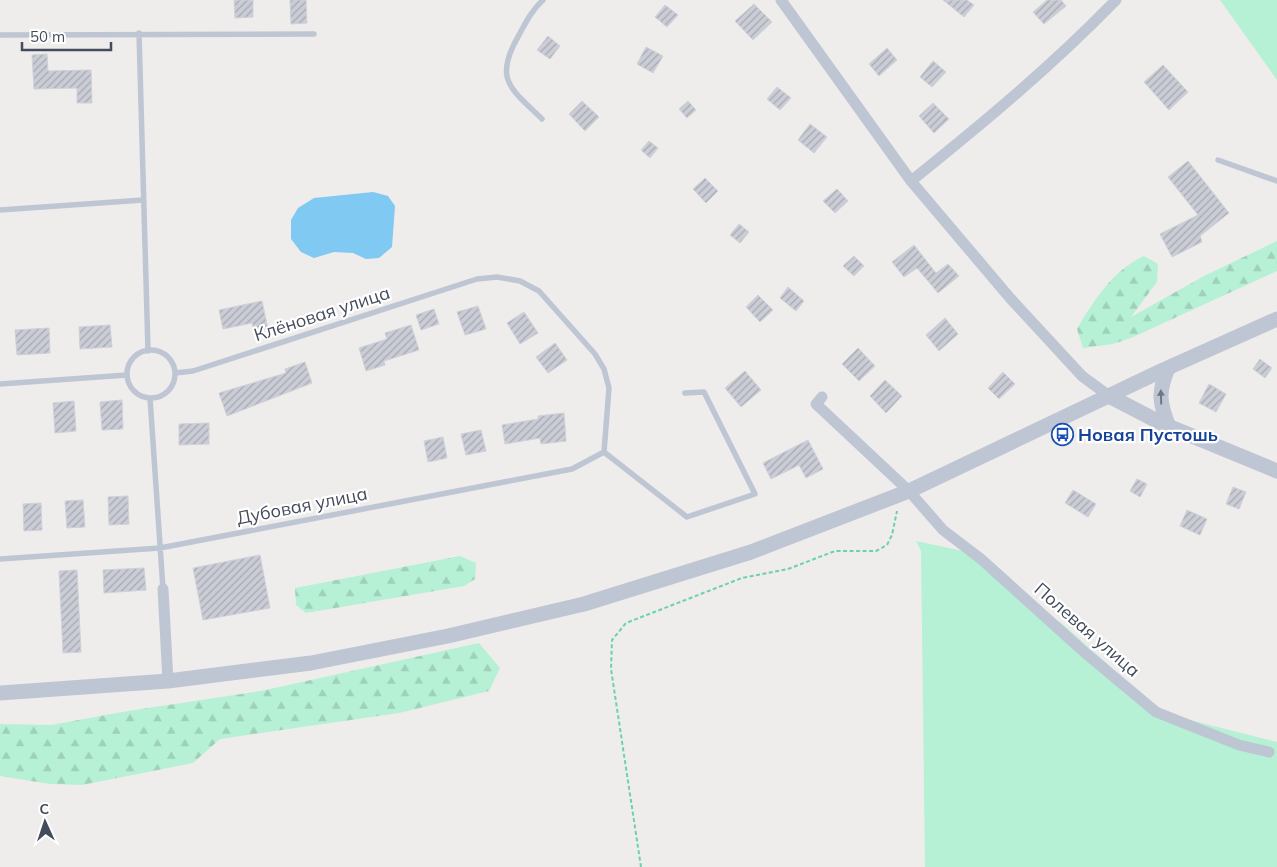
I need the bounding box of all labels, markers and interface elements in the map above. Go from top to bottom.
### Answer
scale bar [22,20,111,52]
text: 50 m [30,27,65,46]
street label: Клёновая улица [251,281,393,346]
one-way arrow [1157,389,1165,405]
bus stop icon: Новая Пустошь [1050,423,1074,447]
place label: Новая Пустошь [1078,423,1218,446]
street label: Дубовая улица [235,482,369,529]
street label: Полевая улица [1030,577,1145,682]
north arrow [20,797,70,847]
text: С [39,800,50,818]

